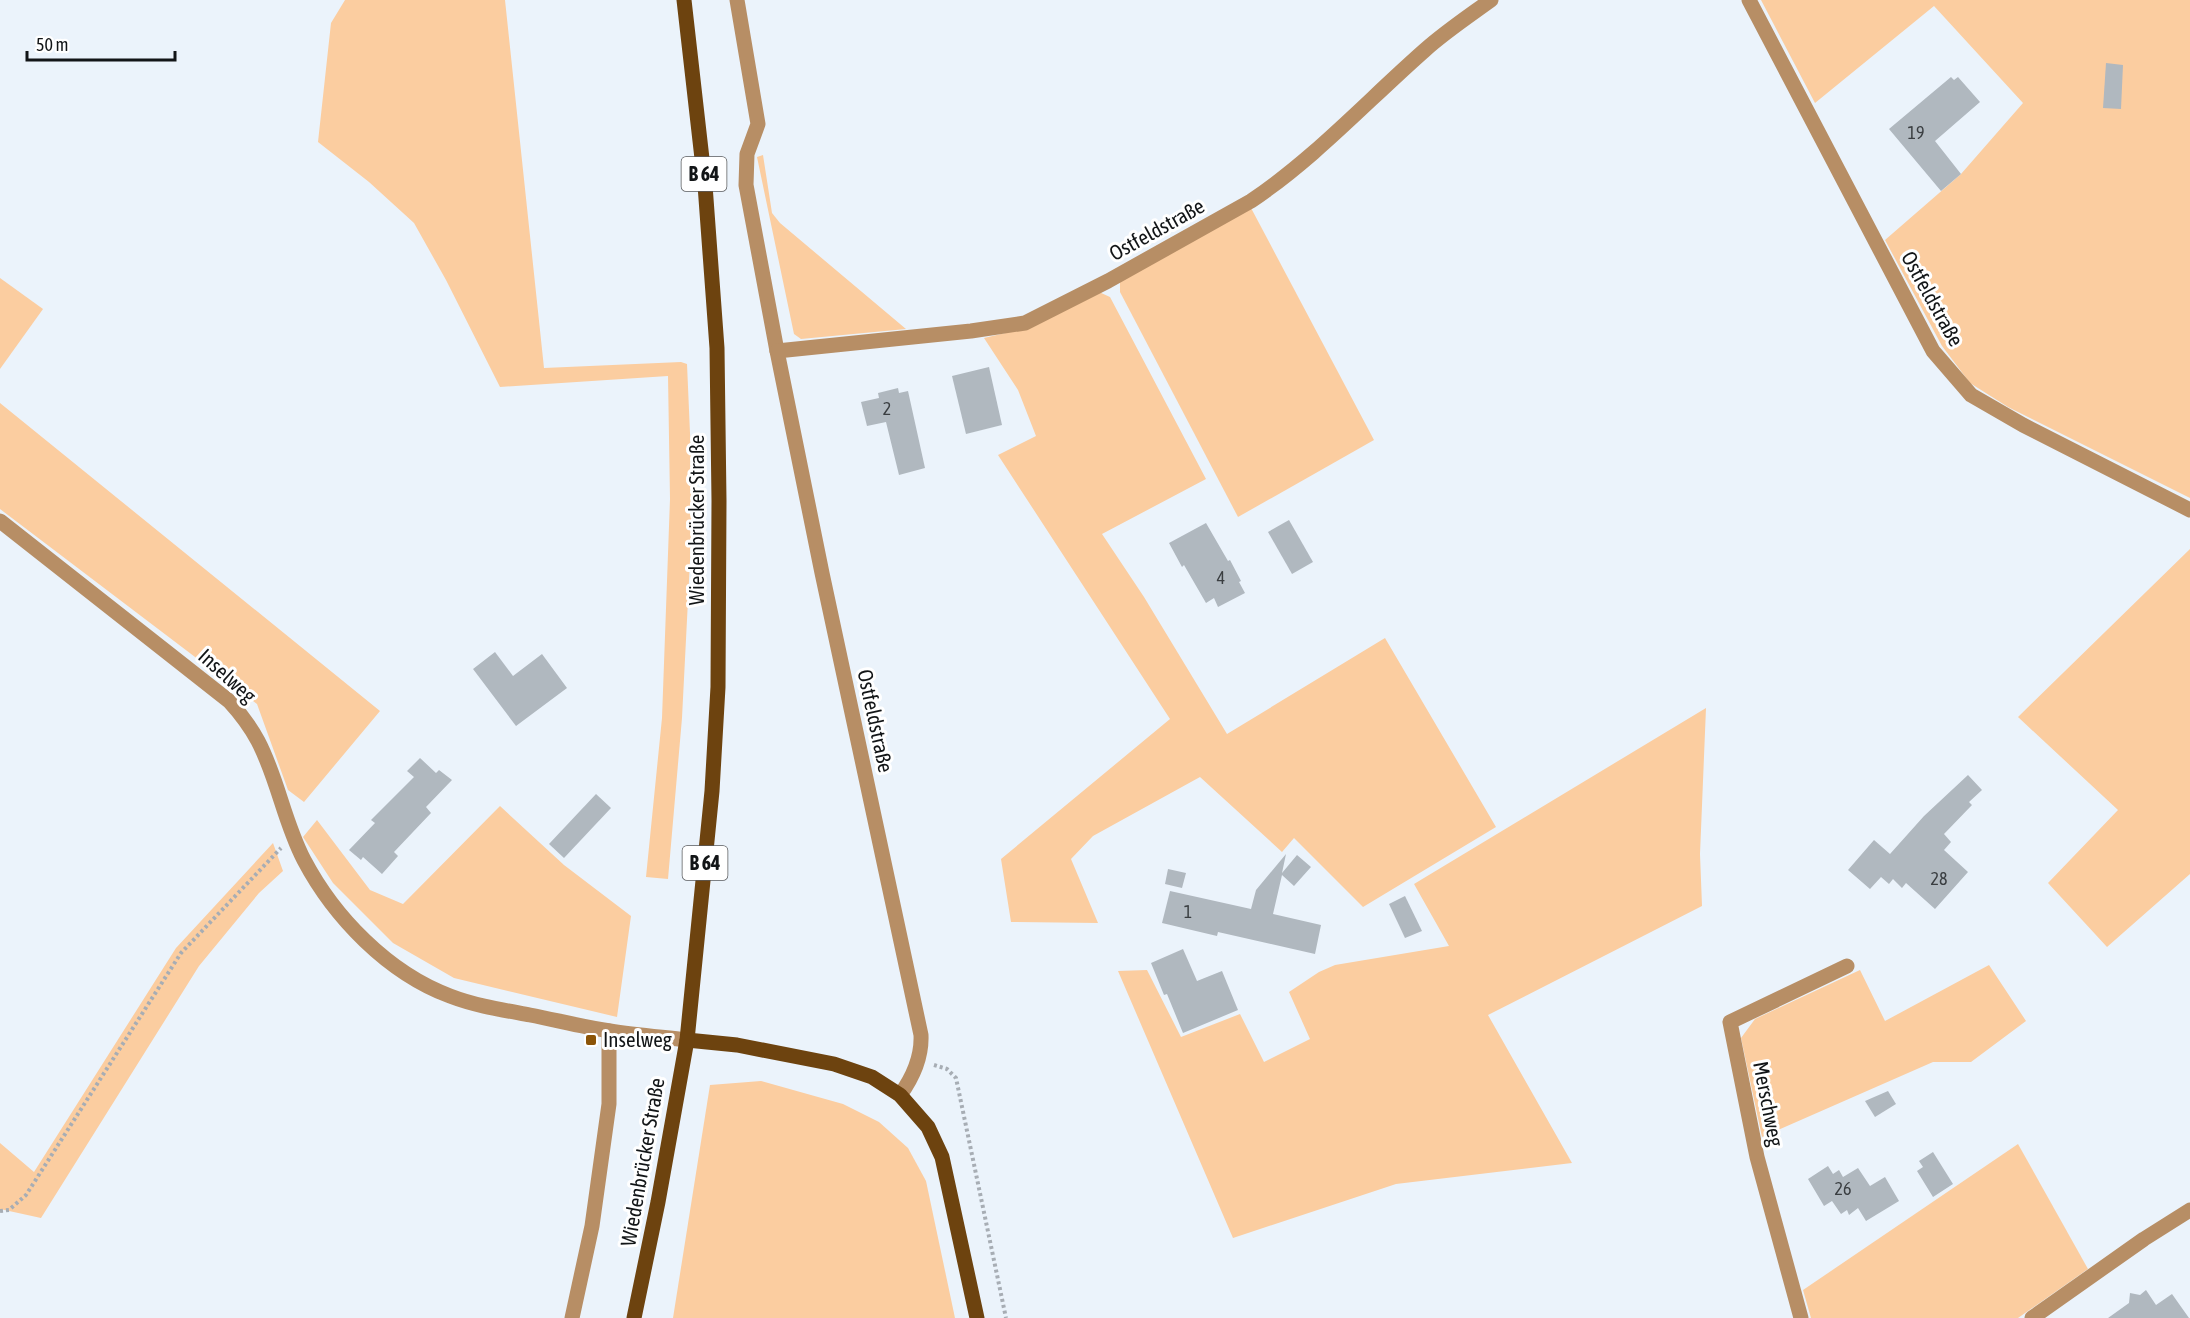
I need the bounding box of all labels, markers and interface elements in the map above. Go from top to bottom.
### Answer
scale bar [27,24,176,62]
text: 50 m [36,34,68,55]
house number: 19 [1908,122,1924,143]
road number: B 64 [682,157,726,191]
street label: Ostfeldstraße [1105,193,1208,265]
street label: Ostfeldstraße [1897,247,1969,350]
house number: 2 [883,398,891,419]
street label: Wiedenbrücker Straße [684,435,708,605]
house number: 4 [1217,567,1225,588]
street label: Inselweg [194,643,261,707]
street label: Ostfeldstraße [853,667,899,775]
road number: B 64 [682,846,728,880]
house number: 28 [1931,868,1947,889]
house number: 1 [1184,901,1192,922]
place label: Inselweg [603,1027,672,1051]
marker: Inselweg [584,1033,598,1047]
street label: Merschweg [1749,1059,1789,1148]
street label: Wiedenbrücker Straße [615,1076,669,1248]
house number: 26 [1835,1178,1851,1199]

